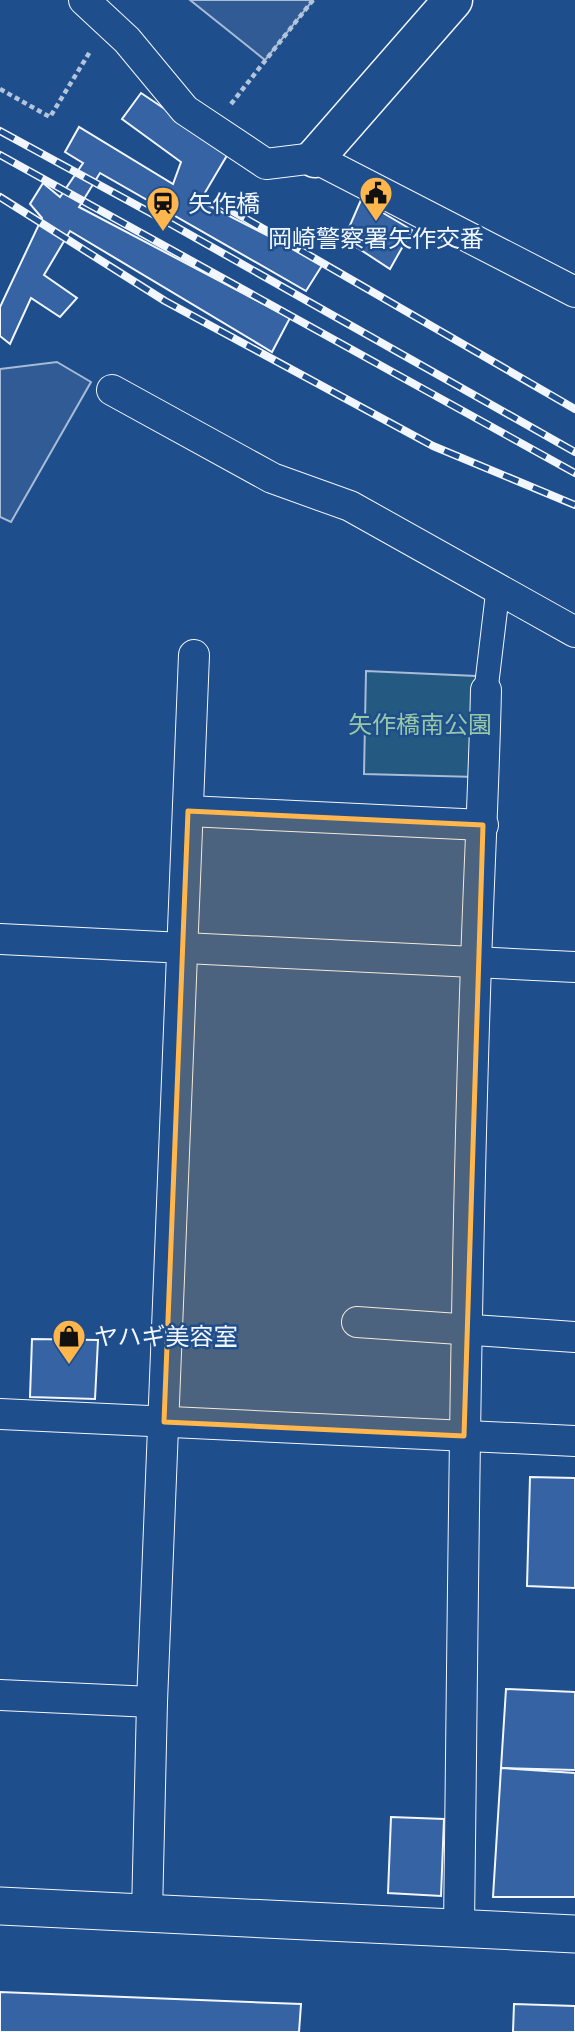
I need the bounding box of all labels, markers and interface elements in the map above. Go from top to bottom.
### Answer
public building icon: 岡崎警察署矢作交番 [357,174,395,223]
station icon: 矢作橋 [144,184,182,233]
place label: 矢作橋 [188,190,260,217]
place label: 岡崎警察署矢作交番 [268,225,484,252]
park label: 矢作橋南公園 [348,711,492,738]
shop icon: ヤハギ美容室 [50,1317,88,1366]
place label: ヤハギ美容室 [94,1323,238,1350]

